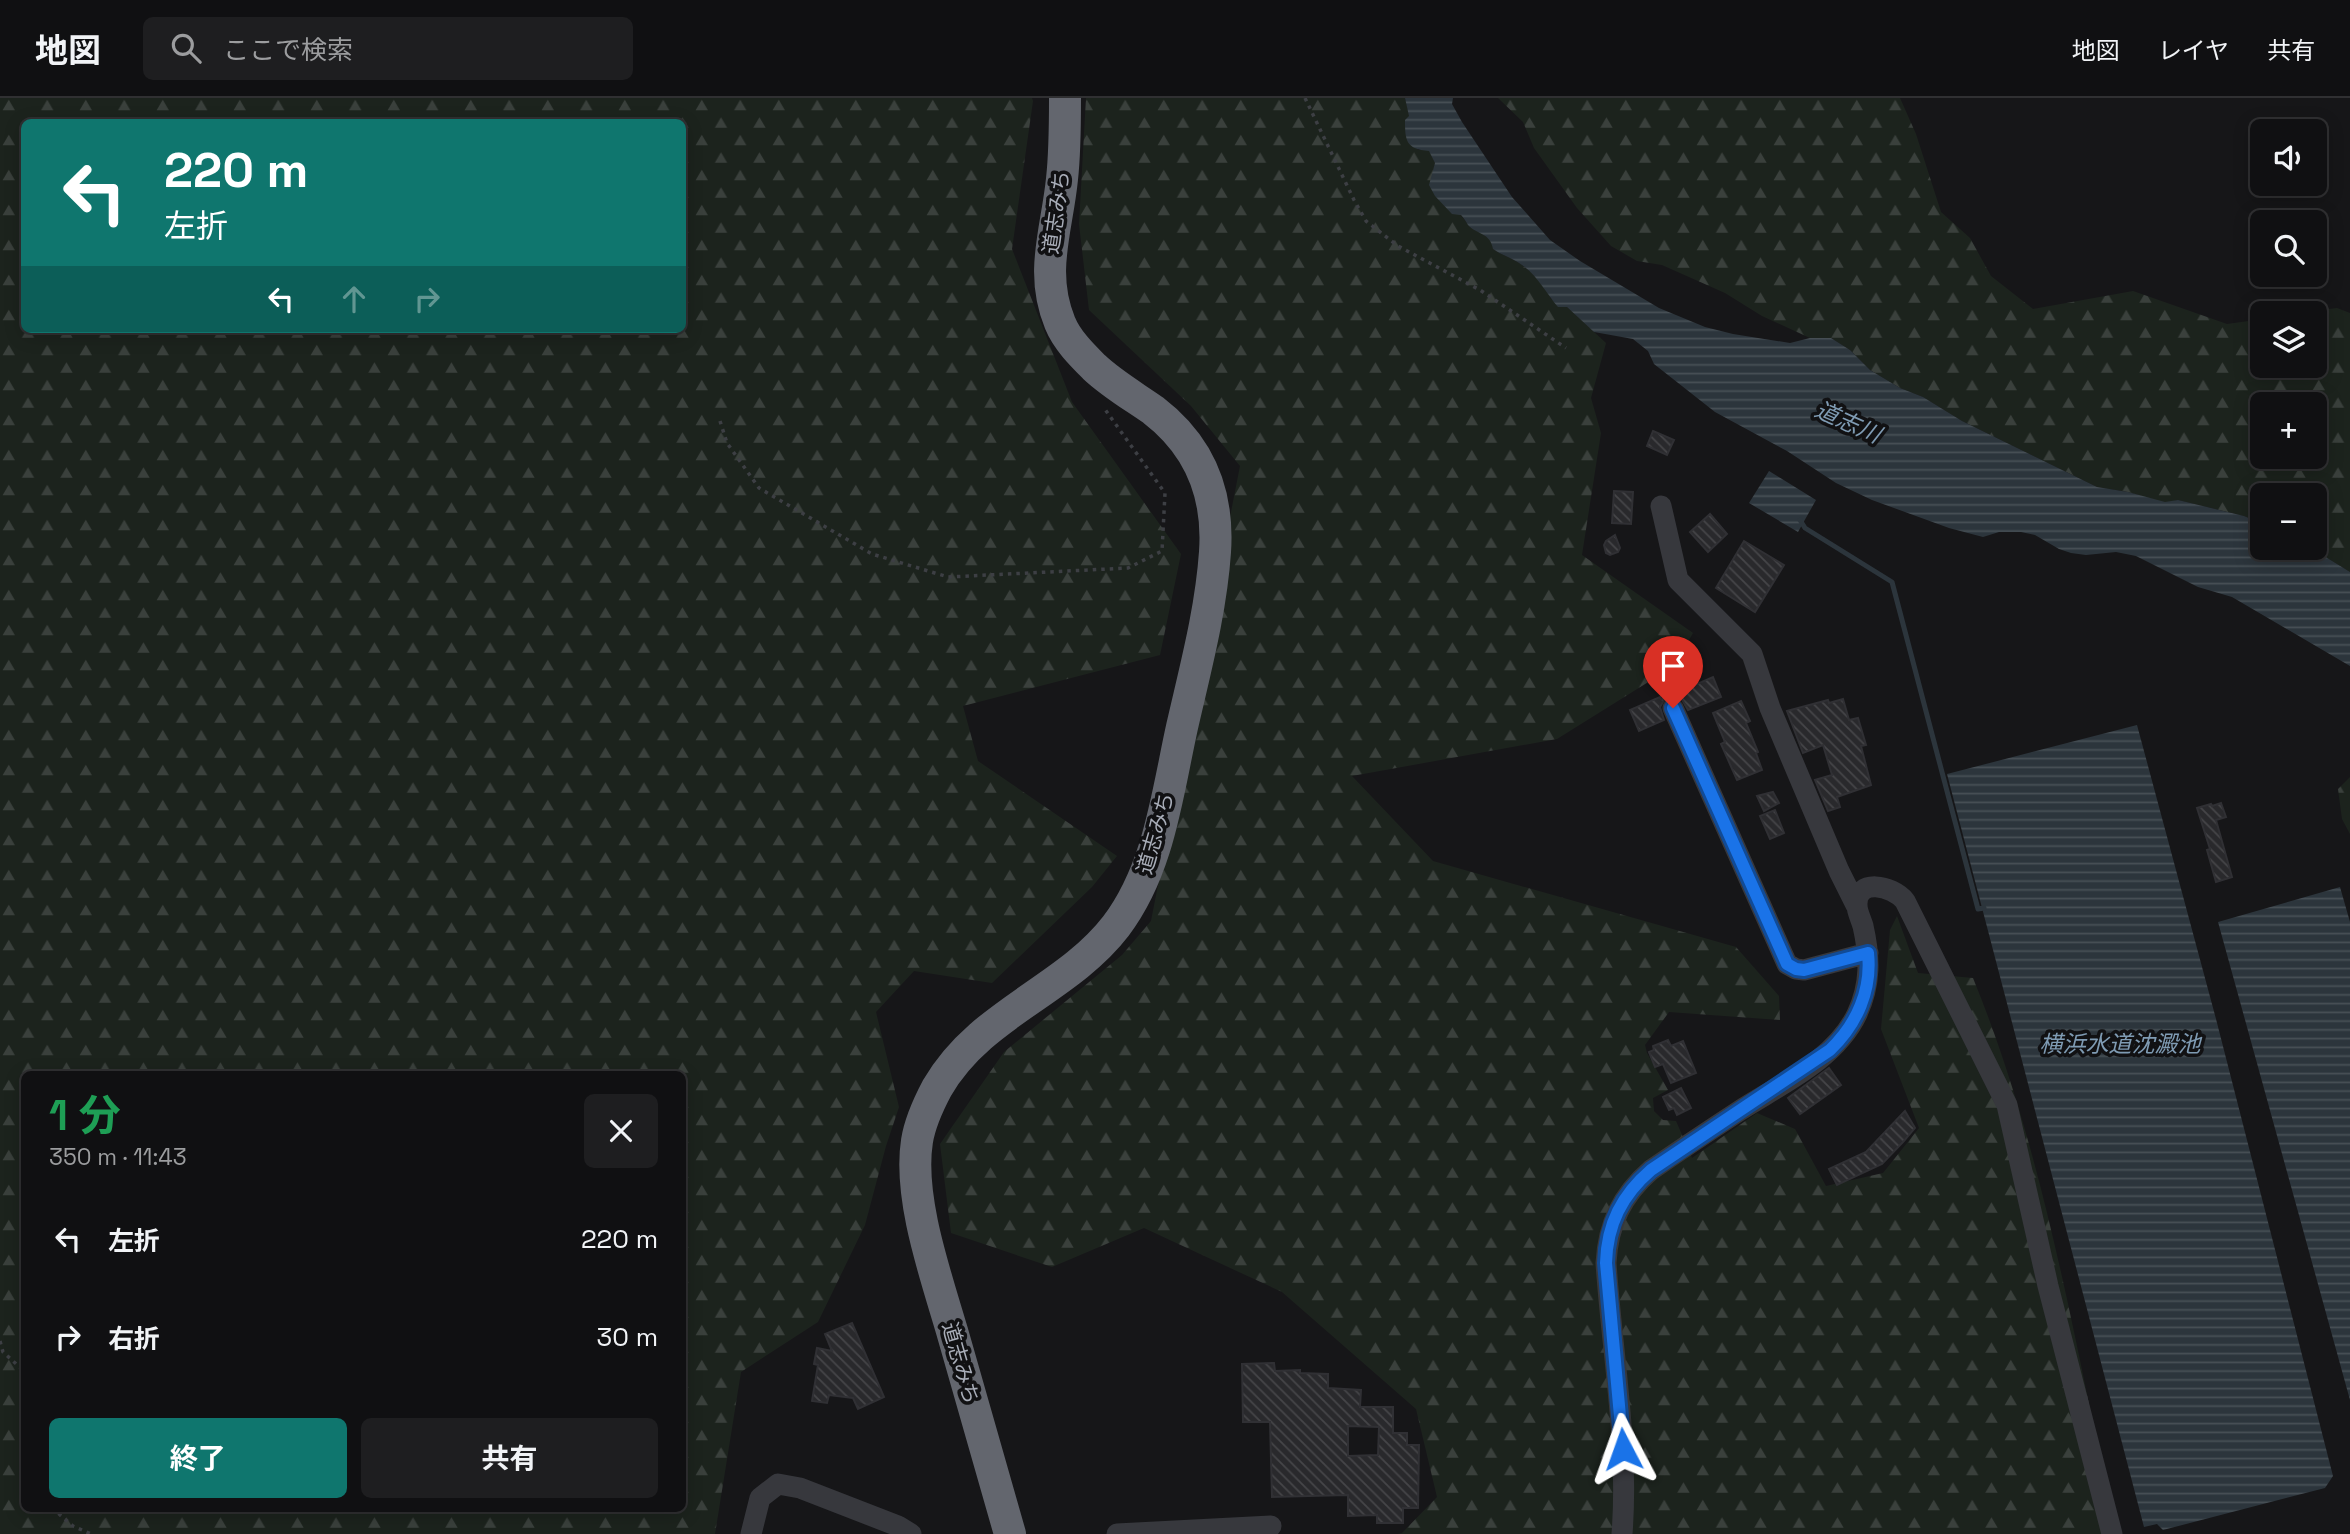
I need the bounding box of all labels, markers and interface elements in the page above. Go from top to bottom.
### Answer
search box [143,17,633,80]
icon: search [167,29,205,67]
text: 地図 [35,30,101,72]
text: ここで検索 [223,33,353,67]
text: 地図 [2072,35,2120,66]
text: レイヤ [2158,35,2229,66]
text: 共有 [2267,35,2315,66]
map controls [2250,119,2327,560]
button: sound [2250,119,2327,196]
text: 220 m [164,139,308,201]
icon: left [49,147,140,238]
street label: 道志みち [1037,169,1075,255]
text: 左折 [164,206,228,246]
button: search [2250,210,2327,287]
icon: left [262,280,300,318]
icon: ahead [335,280,373,318]
icon: right [408,280,446,318]
button: layers [2250,301,2327,378]
button: + [2250,392,2327,469]
water label: 道志川 [1810,394,1888,451]
button: − [2250,483,2327,560]
pin [1643,636,1703,708]
icon: arrive [1654,647,1692,685]
street label: 道志みち [1130,789,1180,877]
water label: 横浜水道沈澱池 [2040,1029,2203,1059]
text: 1 分 [49,1089,121,1142]
button: close [584,1094,658,1168]
text: 350 m · 11:43 [49,1142,187,1172]
icon: left [49,1220,87,1258]
text: 220 m [581,1222,658,1256]
text: 左折 [108,1224,160,1258]
icon: right [49,1318,87,1356]
street label: 道志みち [936,1319,986,1407]
text: 30 m [597,1320,658,1354]
text: 右折 [108,1322,160,1356]
position arrow [1586,1412,1660,1486]
button: 終了 [49,1418,347,1498]
button: 共有 [361,1418,658,1498]

